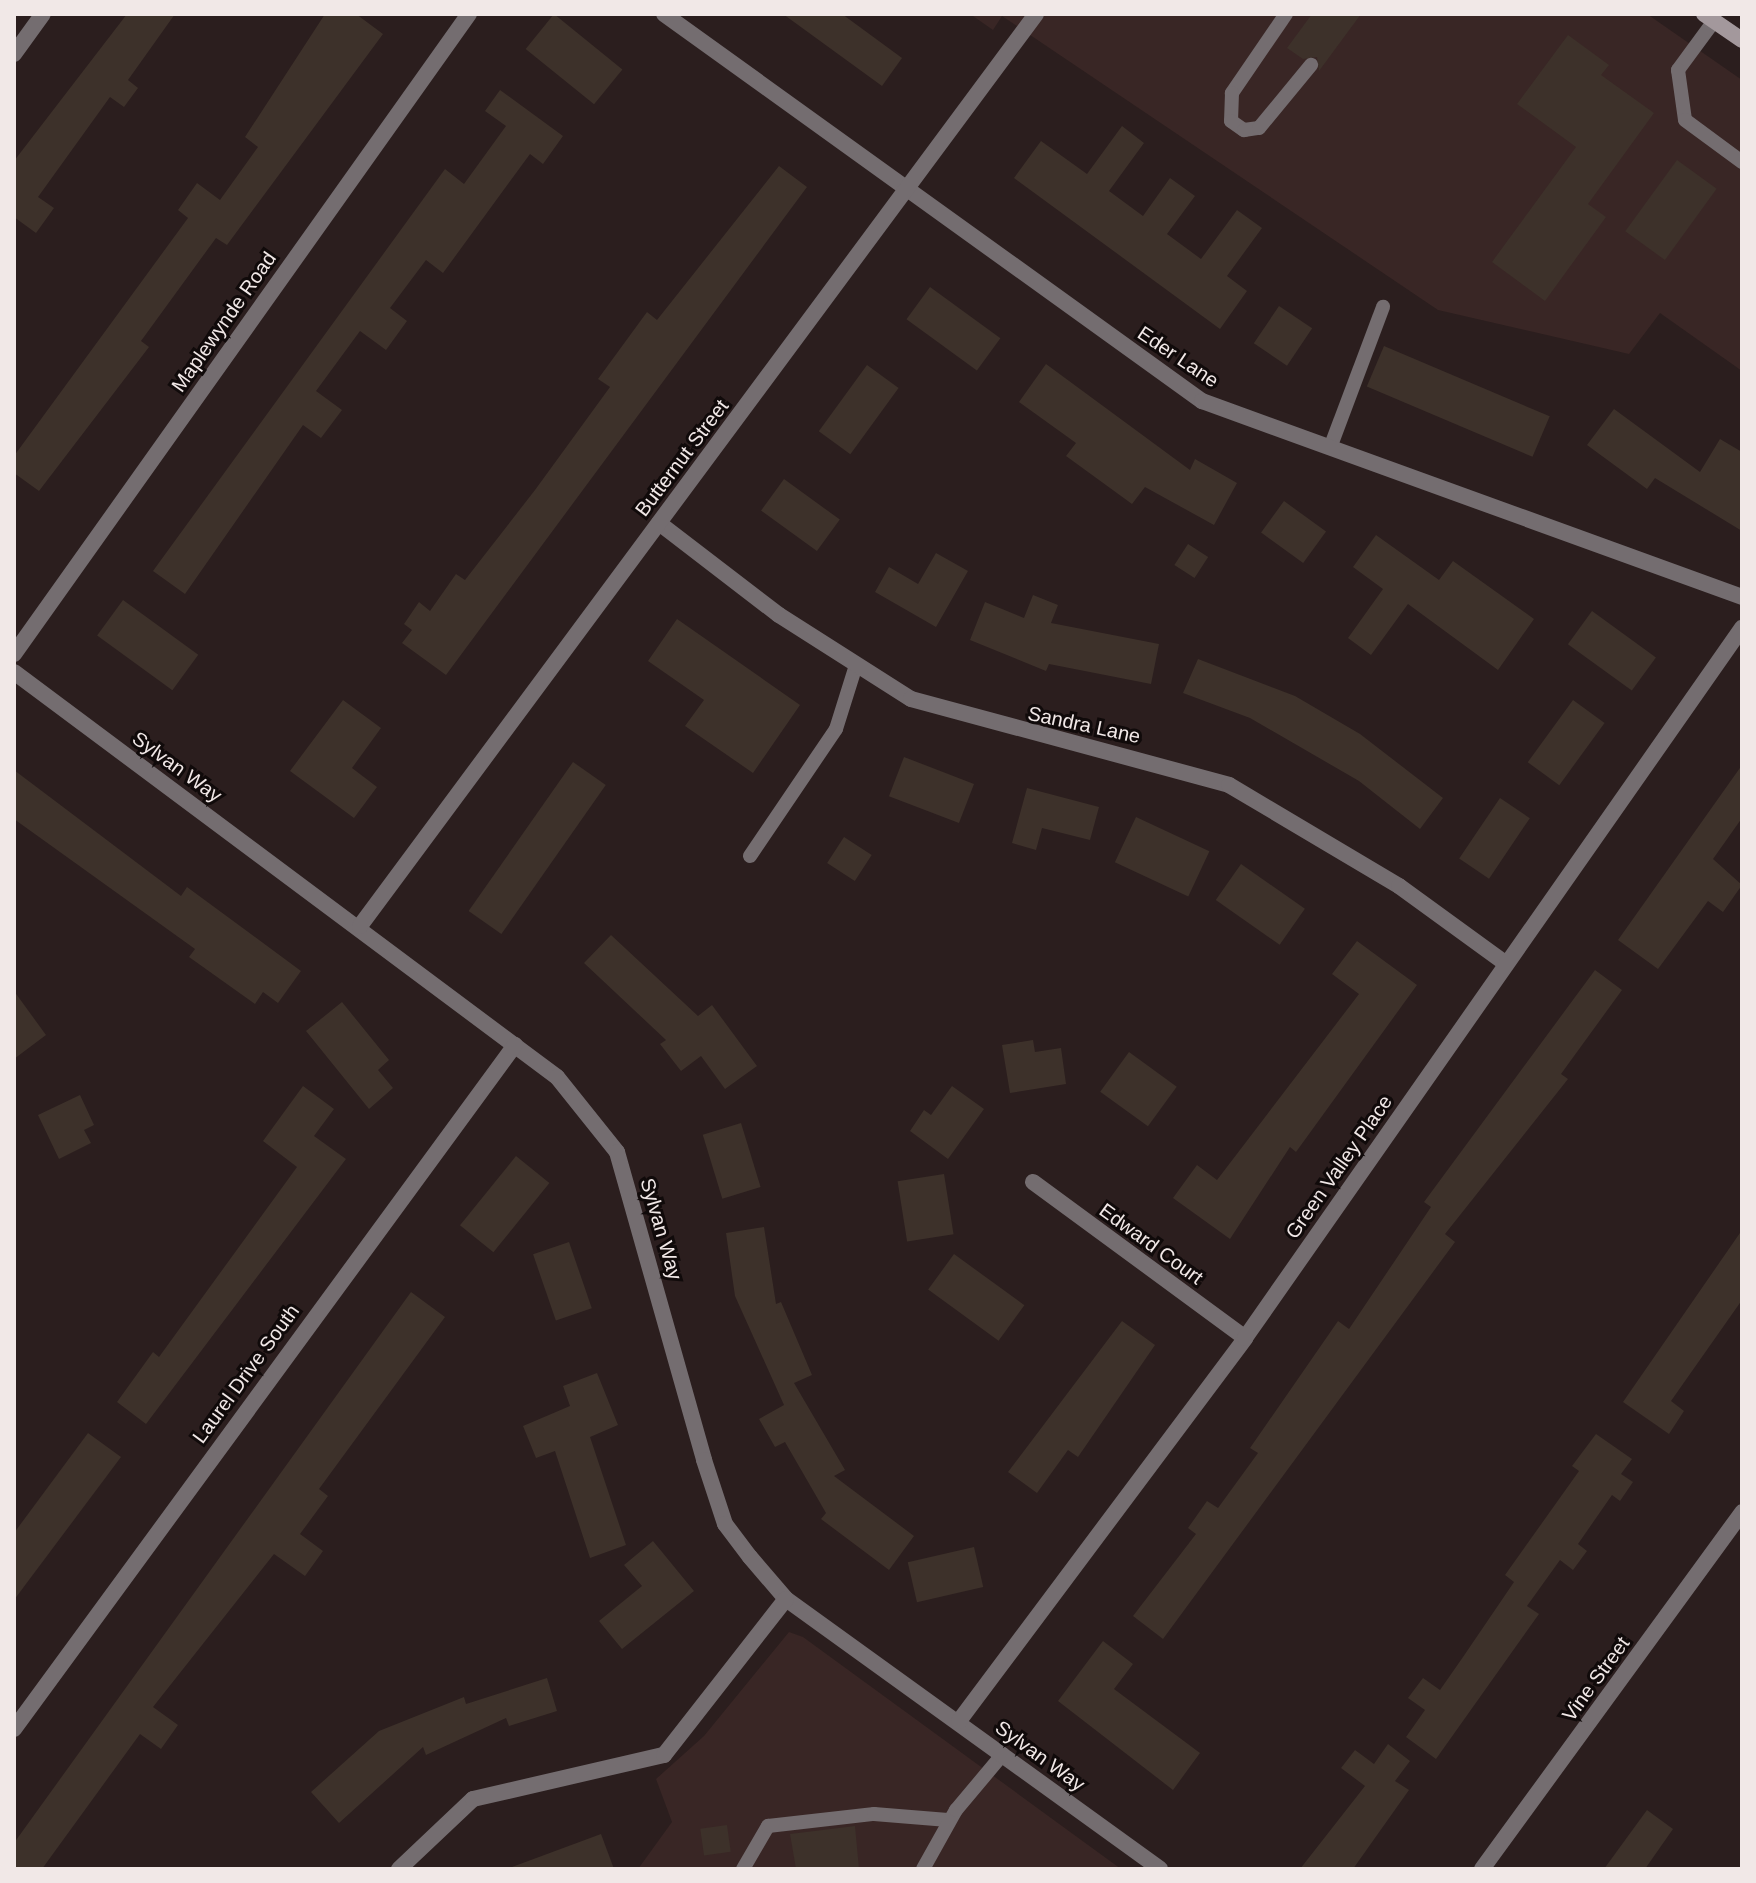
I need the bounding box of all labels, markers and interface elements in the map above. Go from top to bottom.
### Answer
street label: Maplewynde Road [167,247,281,397]
street label: Eder Lane [1133,321,1223,393]
street label: Butternut Street [630,395,734,521]
street label: Sandra Lane [1025,701,1143,749]
street label: Sylvan Way [128,726,226,808]
street label: Green Valley Place [1280,1091,1398,1243]
street label: Sylvan Way [635,1175,687,1283]
street label: Edward Court [1094,1198,1208,1290]
street label: Laurel Drive South [188,1300,304,1448]
street label: Vine Street [1557,1632,1635,1726]
street label: Sylvan Way [991,1715,1089,1797]

